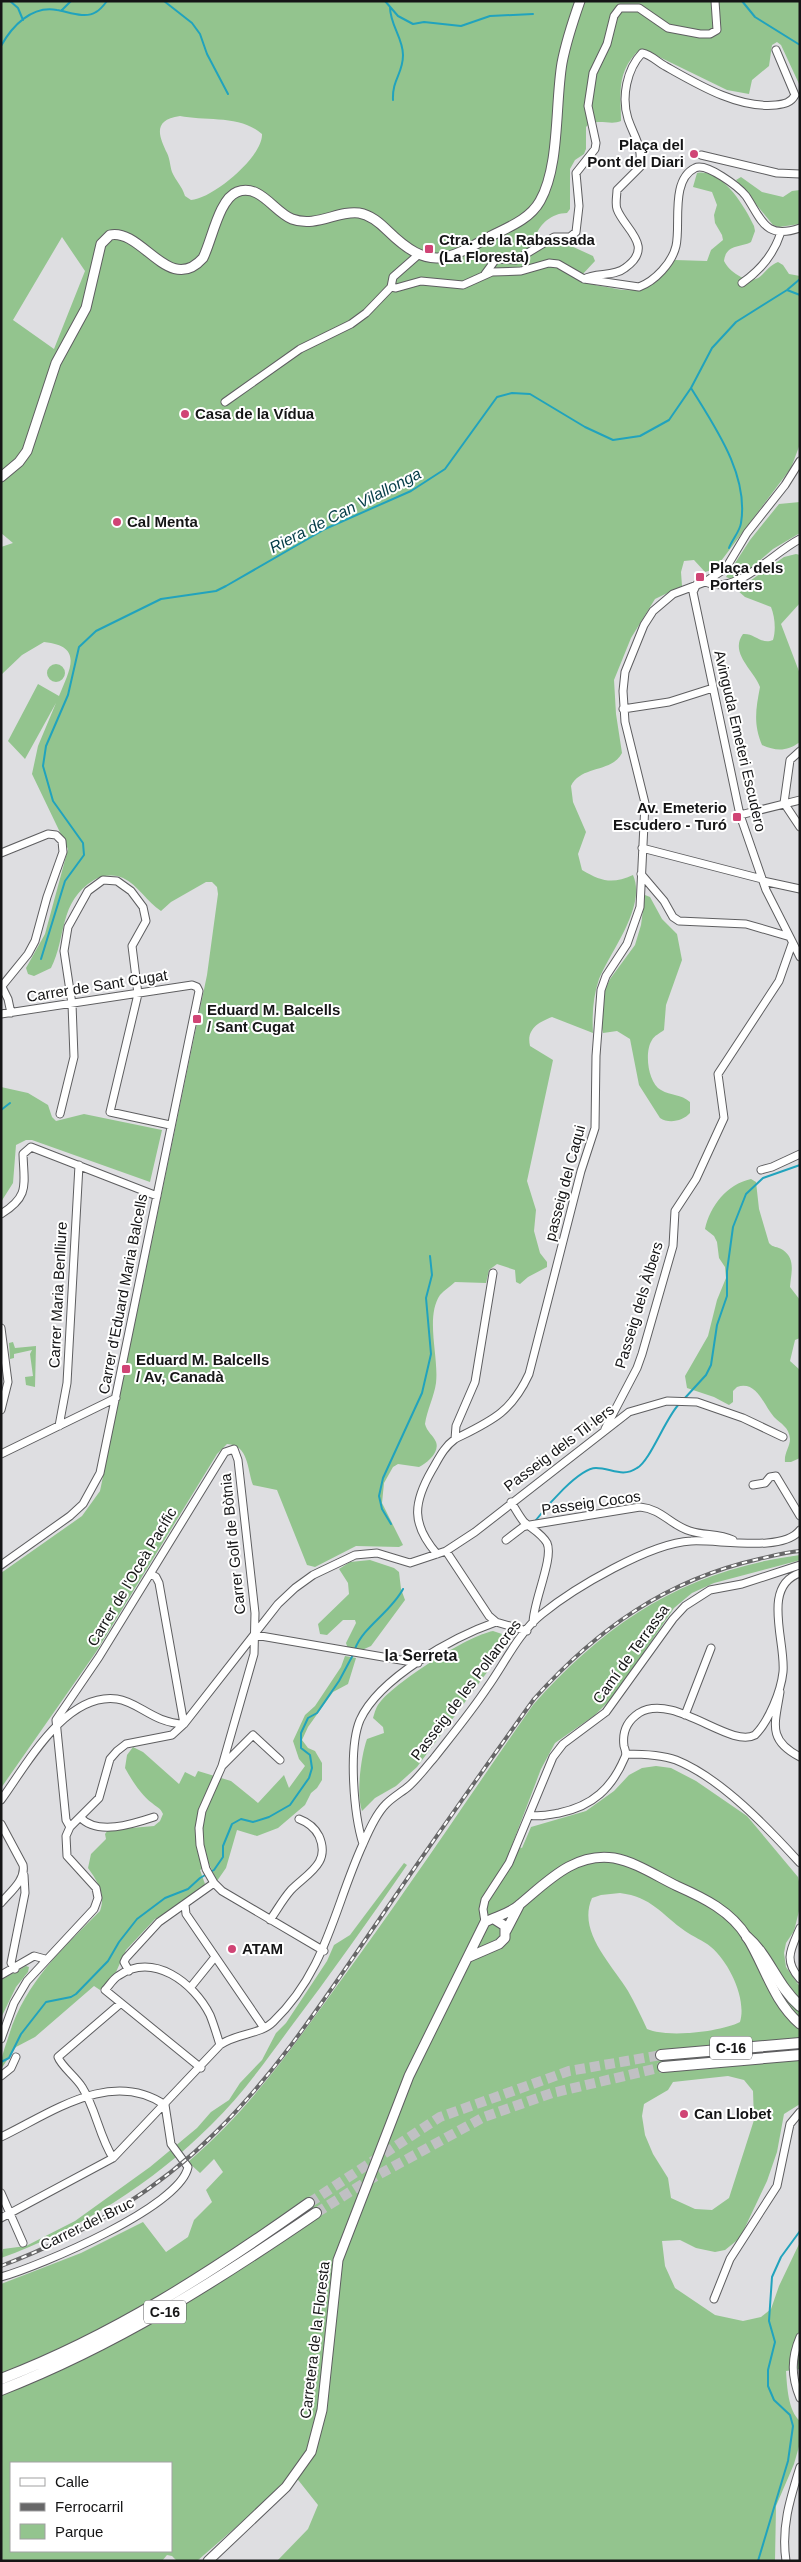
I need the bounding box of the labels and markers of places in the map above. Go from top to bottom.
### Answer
place label: Plaça del Pont del Diari [587,136,684,170]
marker: Plaça del Pont del Diari [688,148,700,160]
place label: Ctra. de la Rabassada (La Floresta) [439,231,596,265]
marker: Ctra. de la Rabassada (La Floresta) [423,243,435,255]
place label: Casa de la Vídua [195,405,315,422]
marker: Casa de la Vídua [179,408,191,420]
place label: Cal Menta [127,513,199,530]
marker: Cal Menta [111,516,123,528]
place label: Plaça dels Porters [710,559,783,593]
marker: Plaça dels Porters [694,571,706,583]
place label: Av. Emeterio Escudero - Turó [613,799,727,833]
marker: Av. Emeterio Escudero - Turó [731,811,743,823]
place label: Eduard M. Balcells / Sant Cugat [207,1001,340,1035]
marker: Eduard M. Balcells / Sant Cugat [191,1013,203,1025]
place label: Eduard M. Balcells / Av, Canadà [136,1351,269,1385]
marker: Eduard M. Balcells / Av, Canadà [120,1363,132,1375]
place label: ATAM [242,1940,283,1957]
marker: ATAM [226,1943,238,1955]
place label: Can Llobet [694,2105,772,2122]
marker: Can Llobet [678,2108,690,2120]

